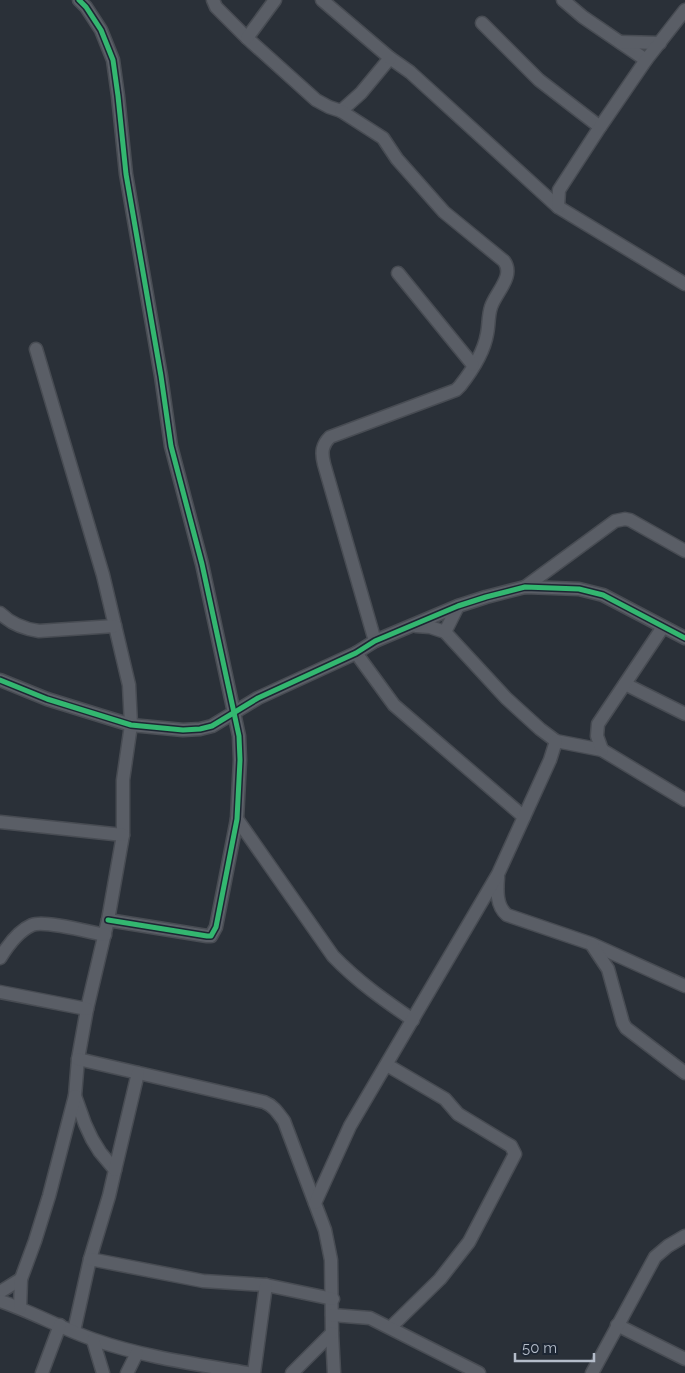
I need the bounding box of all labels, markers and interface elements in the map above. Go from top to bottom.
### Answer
scale bar [515,1330,594,1362]
text: 50 m [522,1339,557,1357]

